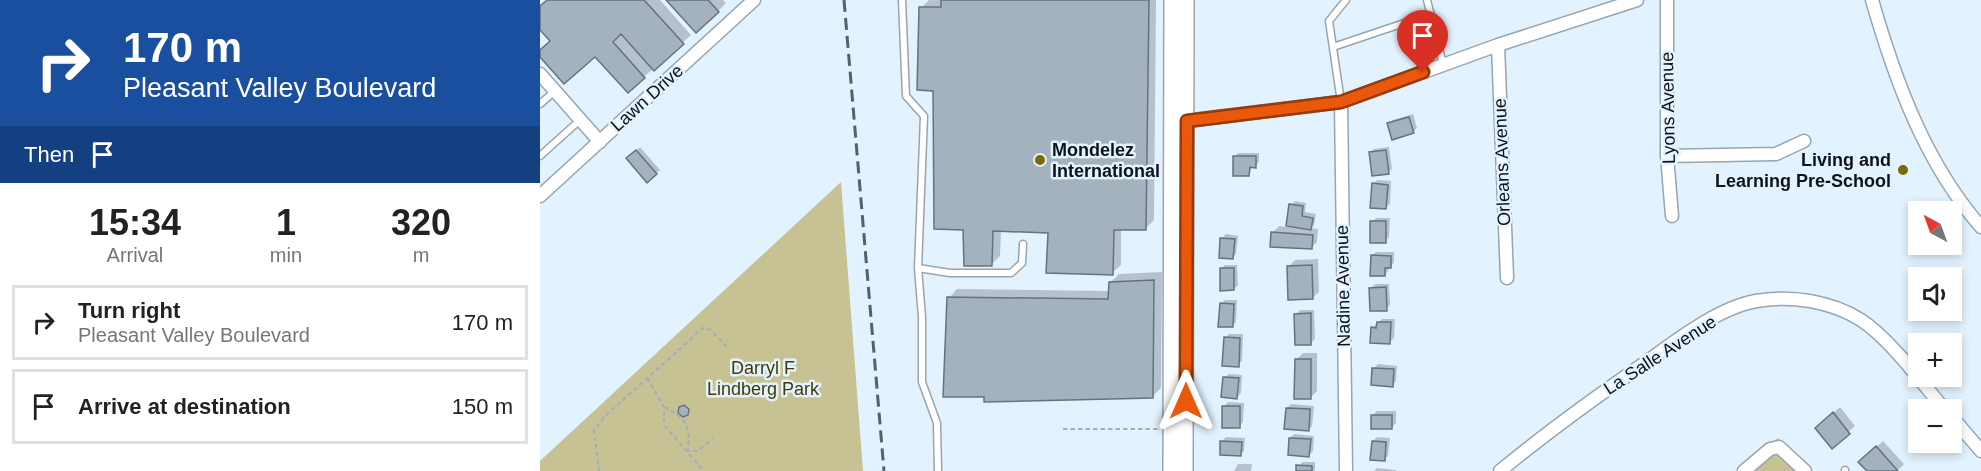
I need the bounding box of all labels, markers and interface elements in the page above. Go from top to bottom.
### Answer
pin [1397,10,1448,72]
icon: arrive [1406,19,1439,52]
icon: right [24,24,102,102]
text: 170 m [123,24,242,71]
street label: Lyons Avenue [1657,52,1679,164]
street label: Lawn Drive [607,60,687,136]
text: Pleasant Valley Boulevard [123,73,436,103]
street label: Orleans Avenue [1490,98,1514,226]
icon: arrive [86,138,119,171]
place label: Mondelez International [1052,140,1160,181]
text: Then [24,142,74,167]
place label: Living and Learning Pre-School [1715,150,1891,191]
marker: Mondelez International [1033,153,1047,167]
marker: Living and Learning Pre-School [1896,163,1910,177]
north arrow [1908,201,1962,255]
map controls [1908,201,1962,453]
text: 15:34 [89,202,181,243]
text: 1 [276,202,296,243]
text: 320 [391,202,451,243]
street label: Nadine Avenue [1332,225,1354,347]
text: Arrival [107,244,163,266]
text: min [270,244,302,266]
text: m [413,244,429,266]
button: sound [1908,267,1962,321]
text: Turn right [78,298,180,323]
icon: right [27,306,60,339]
text: 170 m [452,310,513,335]
street label: La Salle Avenue [1600,311,1720,399]
text: Pleasant Valley Boulevard [78,324,310,346]
button: + [1908,333,1962,387]
park label: Darryl F Lindberg Park [707,358,820,399]
position arrow [1154,369,1218,433]
icon: arrive [27,390,60,423]
text: Arrive at destination [78,394,291,419]
text: 150 m [452,394,513,419]
button: − [1908,399,1962,453]

